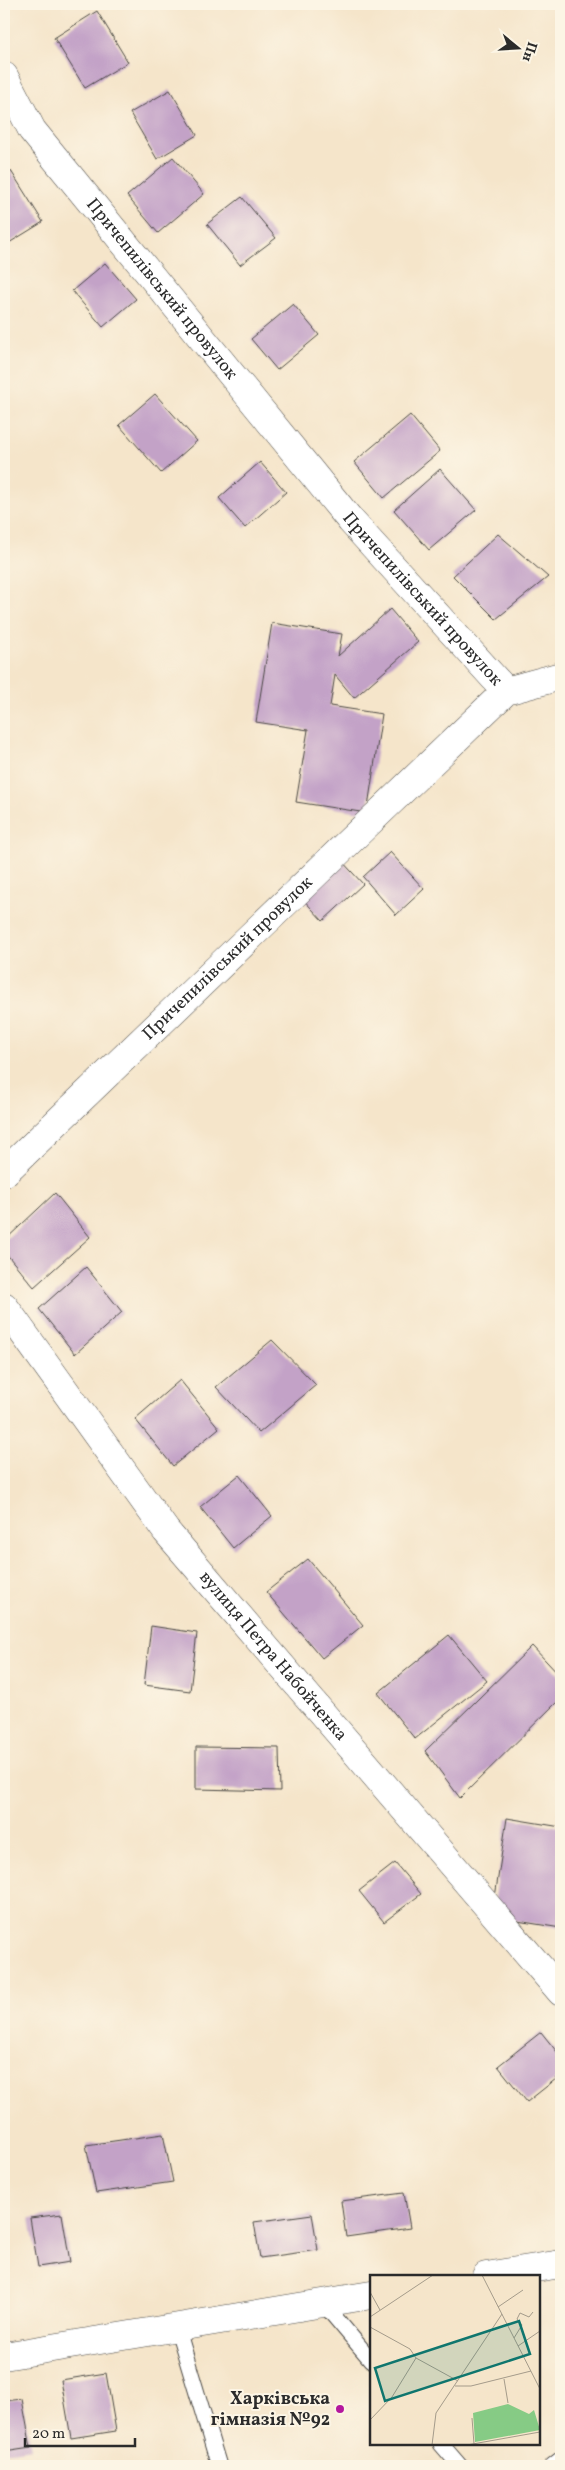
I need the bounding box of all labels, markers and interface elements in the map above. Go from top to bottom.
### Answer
north arrow [492,22,542,72]
text: Пн [517,39,541,64]
street label: Причепилівський провулок [80,193,244,385]
street label: Причепилівський провулок [336,507,508,692]
street label: Причепилівський провулок [137,870,319,1046]
street label: вулиця Петра Набойченка [193,1566,353,1747]
inset map [370,2275,540,2445]
place label: Харківська гімназія №92 [211,2387,330,2433]
marker: Харківська гімназія №92 [334,2403,346,2415]
scale bar [25,2415,135,2447]
text: 20 m [32,2424,65,2445]

